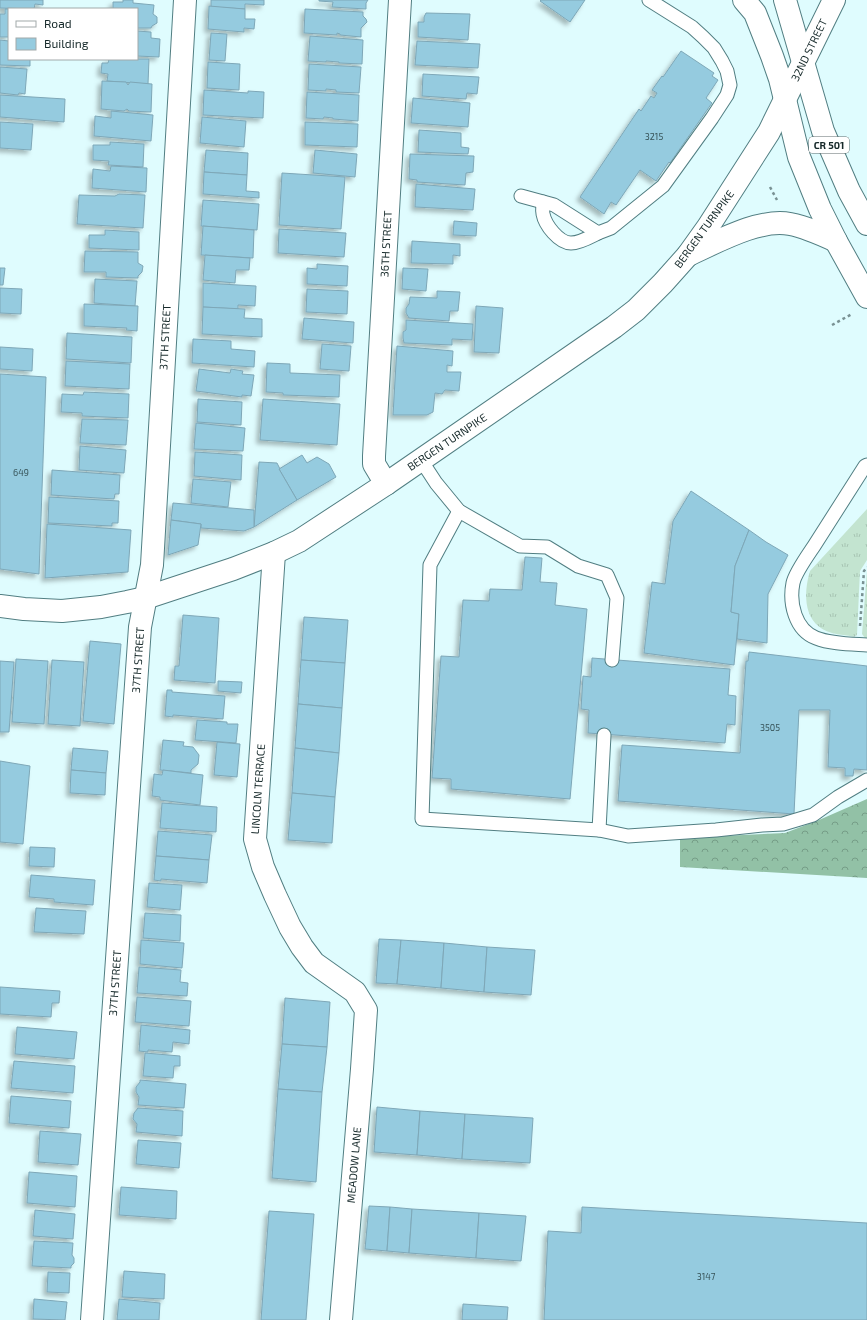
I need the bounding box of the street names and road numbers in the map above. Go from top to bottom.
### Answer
street label: 32ND STREET [788,16,830,83]
road number: CR 501 [809,137,849,153]
street label: BERGEN TURNPIKE [671,187,736,270]
street label: 36TH STREET [377,210,394,278]
street label: 37TH STREET [156,303,173,370]
street label: BERGEN TURNPIKE [405,410,489,473]
street label: 37TH STREET [129,626,146,693]
street label: LINCOLN TERRACE [248,743,267,835]
street label: 37TH STREET [106,949,123,1016]
street label: MEADOW LANE [344,1126,363,1204]

